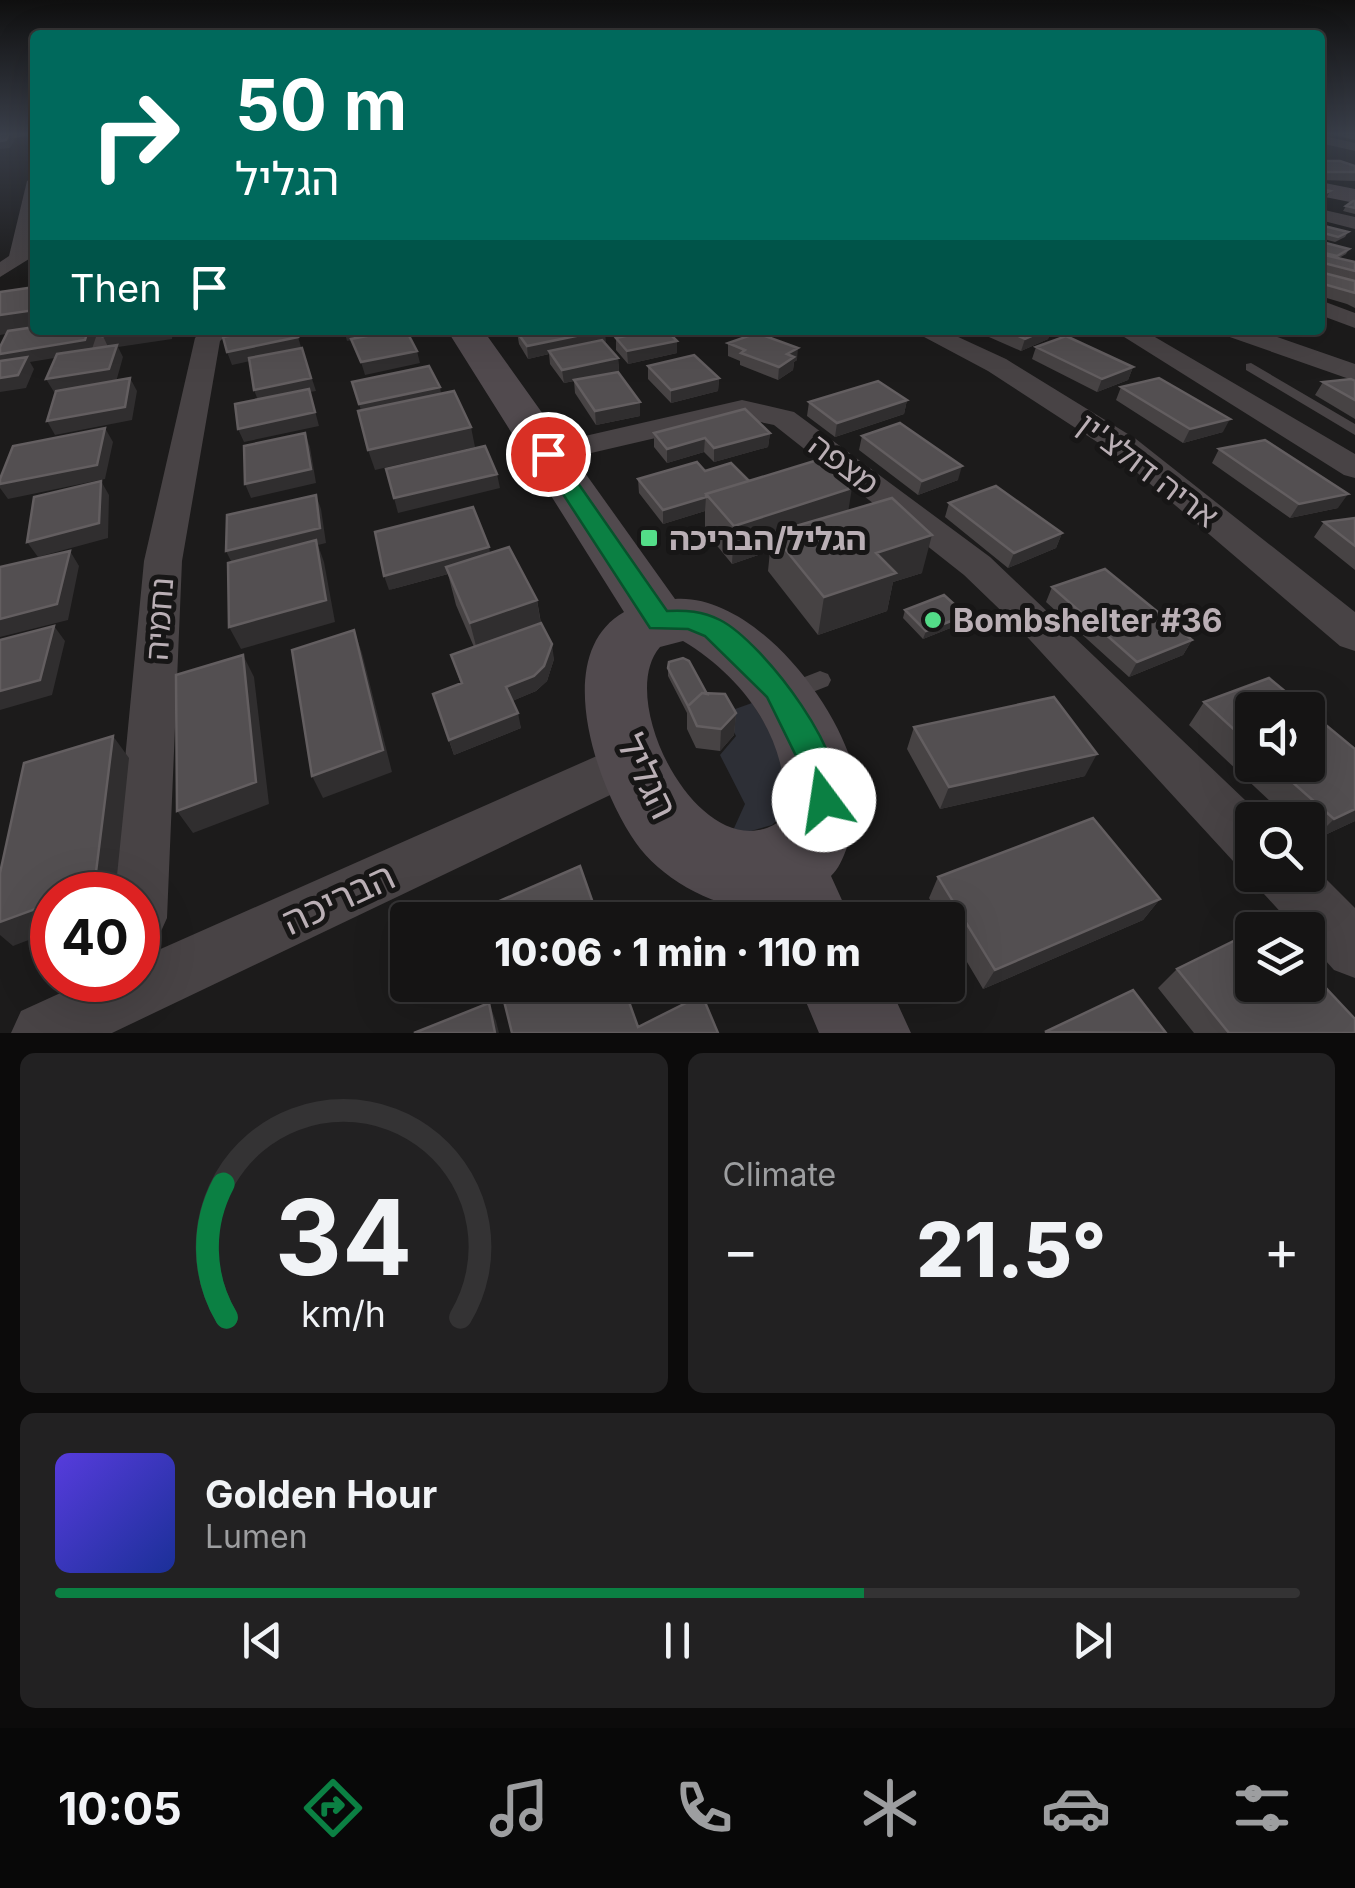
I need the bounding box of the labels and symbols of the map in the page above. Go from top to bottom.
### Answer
street label: אריה דולצ'ין [1070,405,1226,535]
pin [506,412,591,497]
street label: מצפה [801,425,887,503]
place label: הגליל/הבריכה [669,519,867,558]
marker: הגליל/הבריכה [638,527,660,549]
street label: נחמיה [137,576,181,662]
place label: Bombshelter #36 [953,601,1223,640]
marker: Bombshelter #36 [922,609,944,631]
street label: הגליל [608,726,688,826]
position arrow [772,748,876,852]
street label: הבריכה [274,852,402,944]
speed limit sign: 40 [30,872,160,1002]

